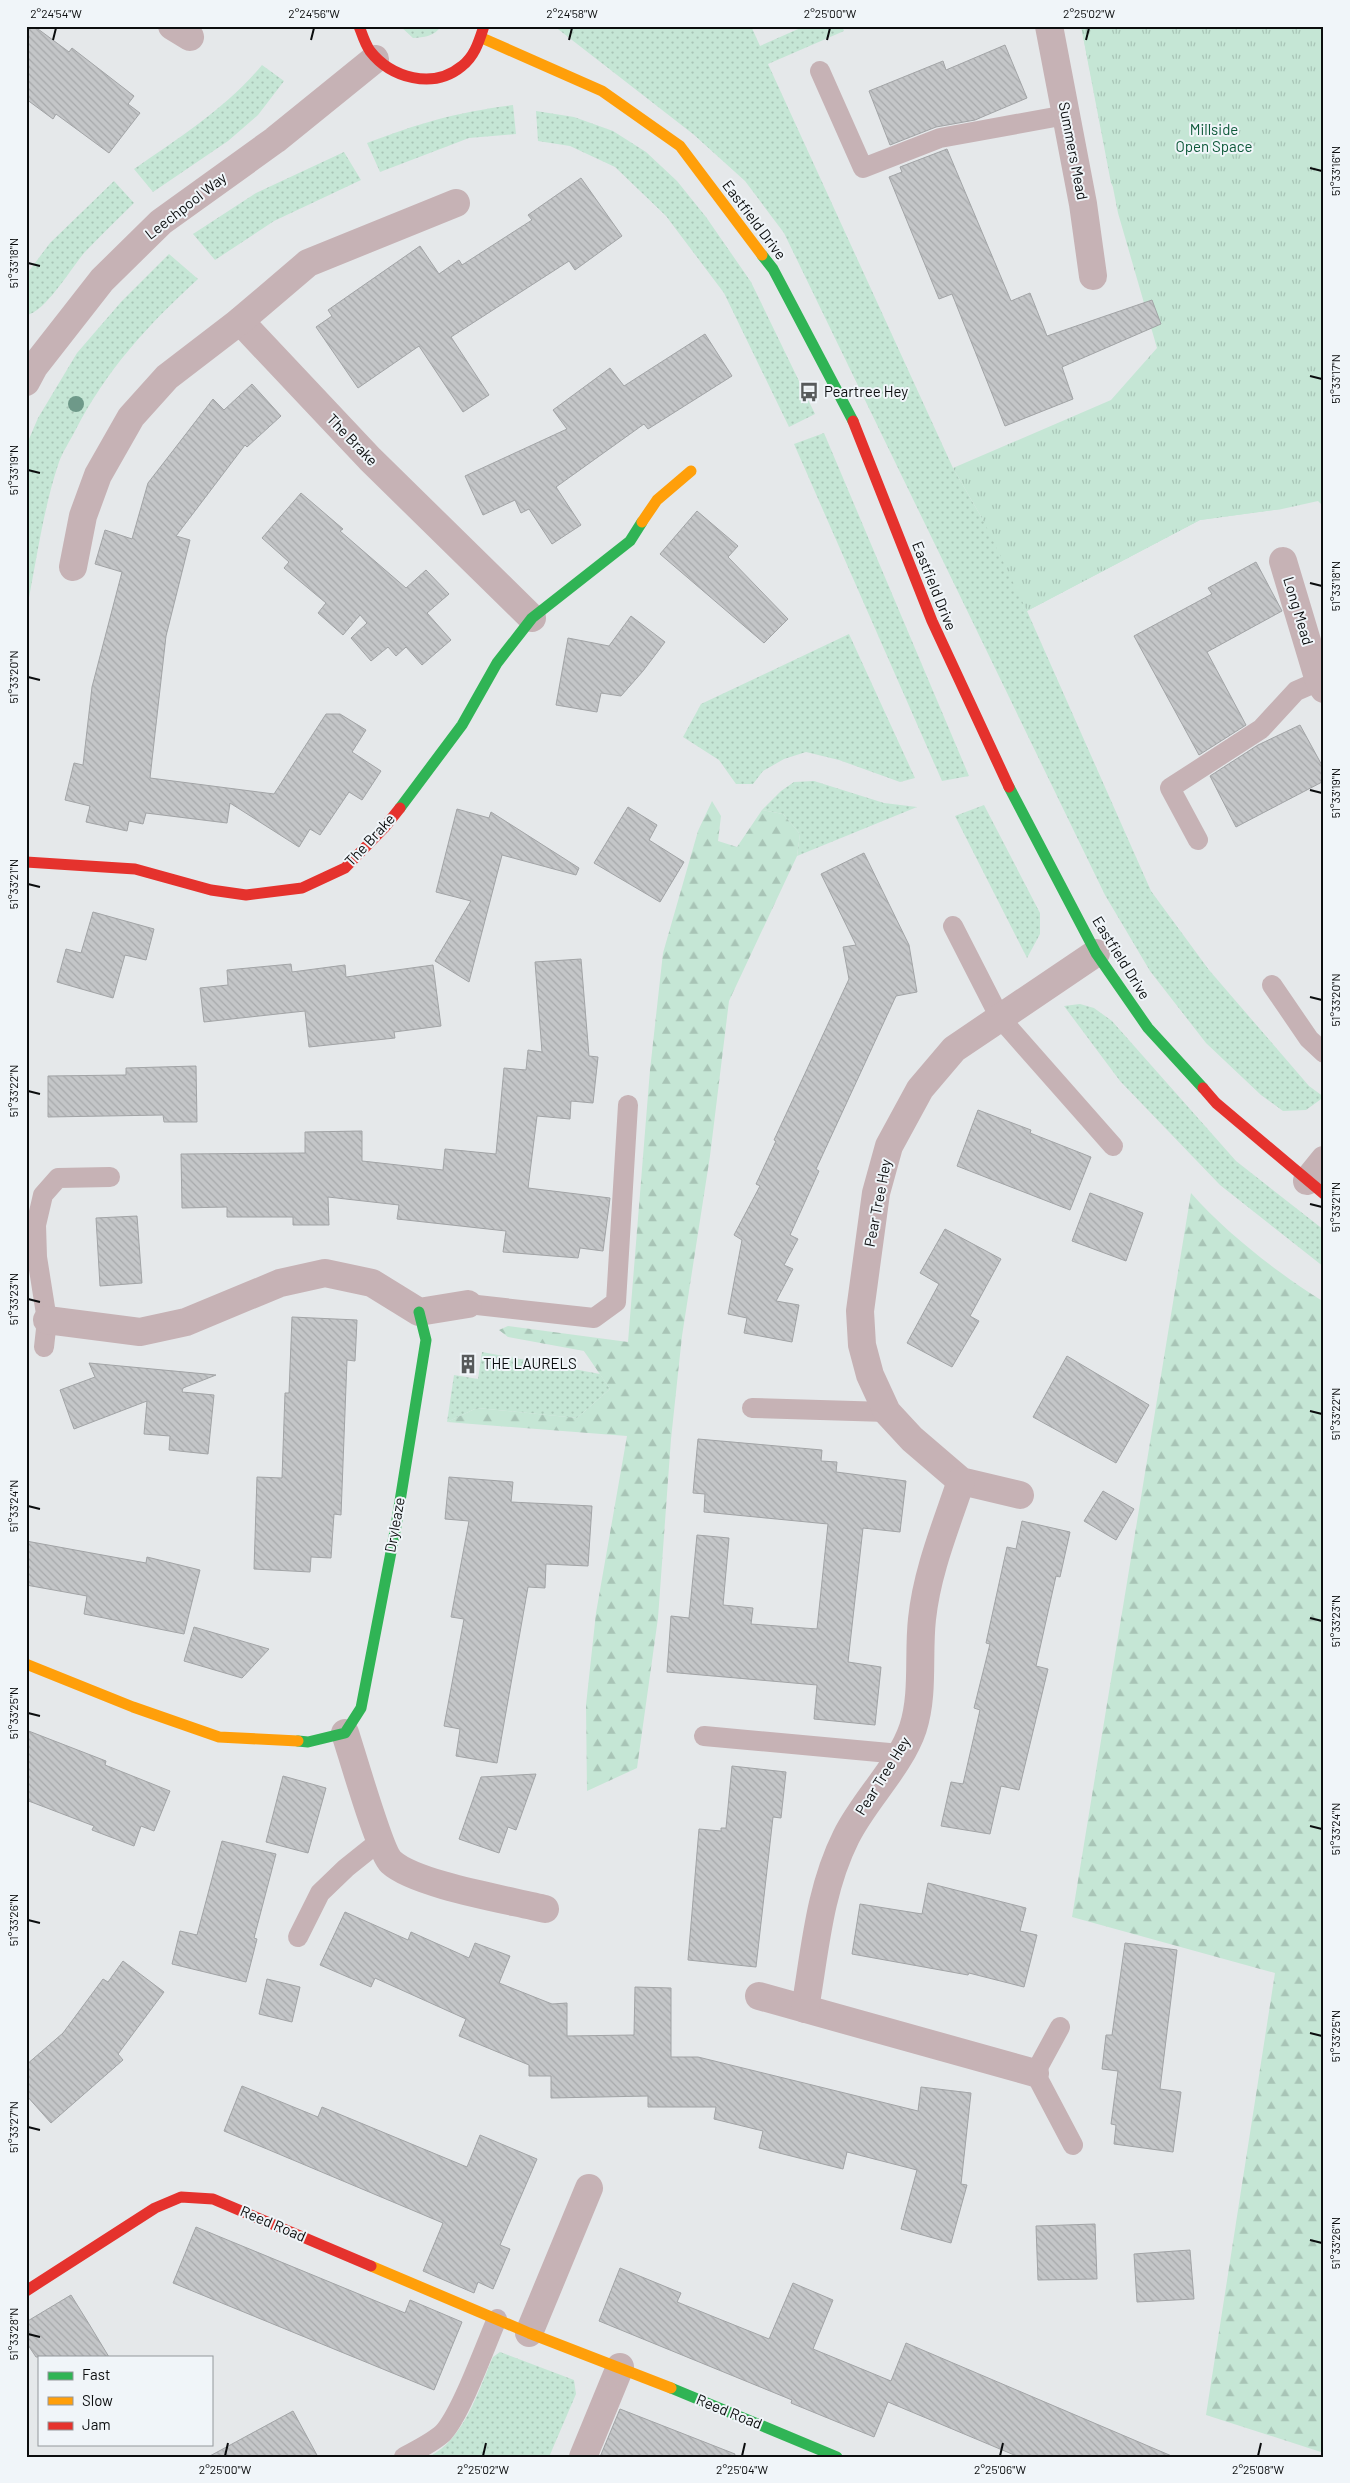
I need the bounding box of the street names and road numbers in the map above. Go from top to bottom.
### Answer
street label: Summers Mead [1056,100,1092,201]
street label: Leechpool Way [141,168,230,243]
street label: Eastfield Drive [719,176,790,263]
street label: The Brake [324,410,382,469]
street label: Eastfield Drive [909,538,961,633]
street label: Long Mead [1280,574,1318,647]
street label: The Brake [340,809,398,869]
street label: Eastfield Drive [1089,913,1155,1002]
street label: Pear Tree Hey [860,1157,894,1248]
street label: Dryleaze [380,1496,408,1554]
street label: Pear Tree Hey [851,1733,913,1818]
street label: Reed Road [238,2201,309,2245]
street label: Reed Road [694,2390,765,2432]

